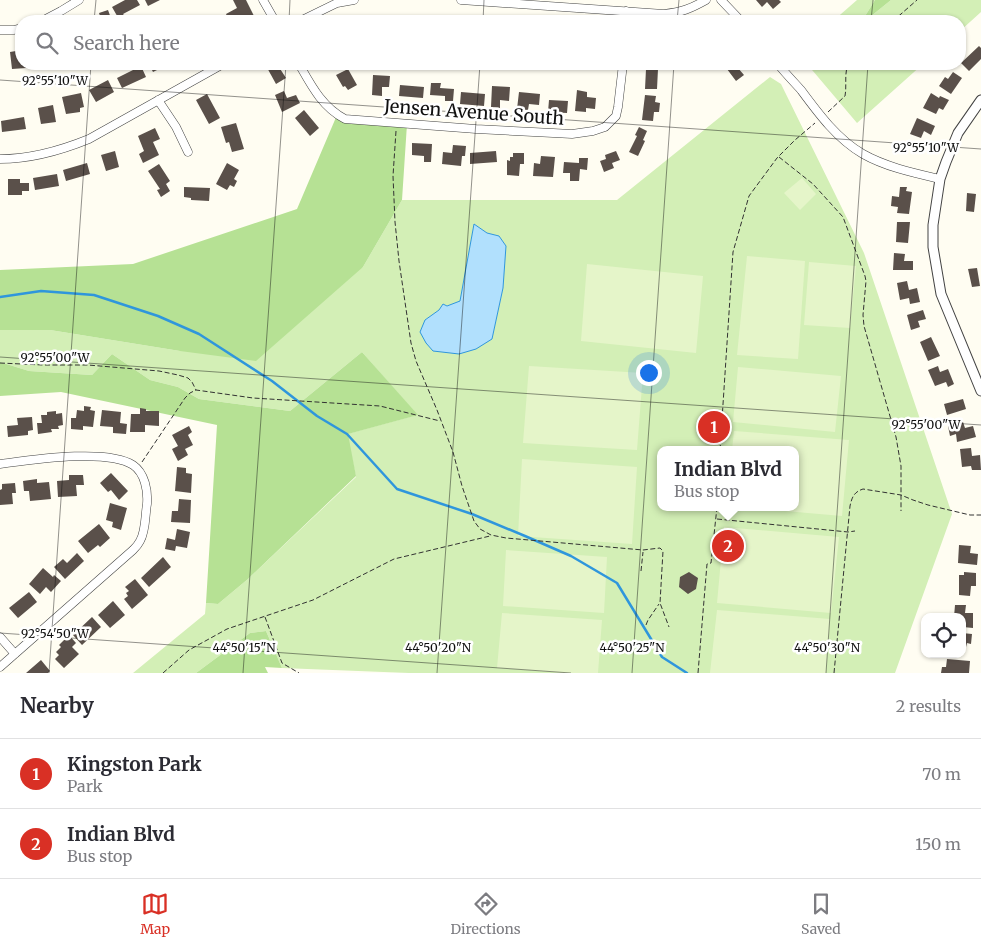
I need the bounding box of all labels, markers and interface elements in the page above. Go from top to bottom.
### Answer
search box [15,15,966,70]
icon: search [33,29,61,57]
text: Search here [73,31,180,55]
text: 92°55'10"W [22,73,89,88]
street label: Jensen Avenue South [382,94,565,130]
text: 92°55'10"W [893,140,960,155]
text: 92°55'00"W [21,350,90,365]
your location [636,360,662,386]
pin: 1 [698,408,730,446]
text: 92°55'00"W [892,417,961,432]
popup [657,446,799,511]
text: Indian Blvd [674,457,782,481]
text: Bus stop [674,481,739,501]
pin: 2 [712,527,744,565]
map controls [921,613,966,658]
button: locate [921,613,966,658]
text: 92°54'50"W [21,626,90,641]
text: 44°50'15"N [212,640,276,655]
text: 44°50'20"N [405,640,472,655]
text: 44°50'25"N [600,640,665,655]
text: 44°50'30"N [794,640,861,655]
text: Nearby [20,692,94,719]
text: 2 results [896,696,961,716]
text: Kingston Park [67,752,202,776]
text: 1 [32,764,40,784]
text: 70 m [922,764,961,784]
text: Park [67,776,103,796]
text: Indian Blvd [67,822,175,846]
text: 2 [31,834,41,854]
text: 150 m [915,834,961,854]
text: Bus stop [67,846,132,866]
tab: Map [140,890,170,938]
tab: Directions [451,890,521,938]
tab: Saved [801,890,841,938]

